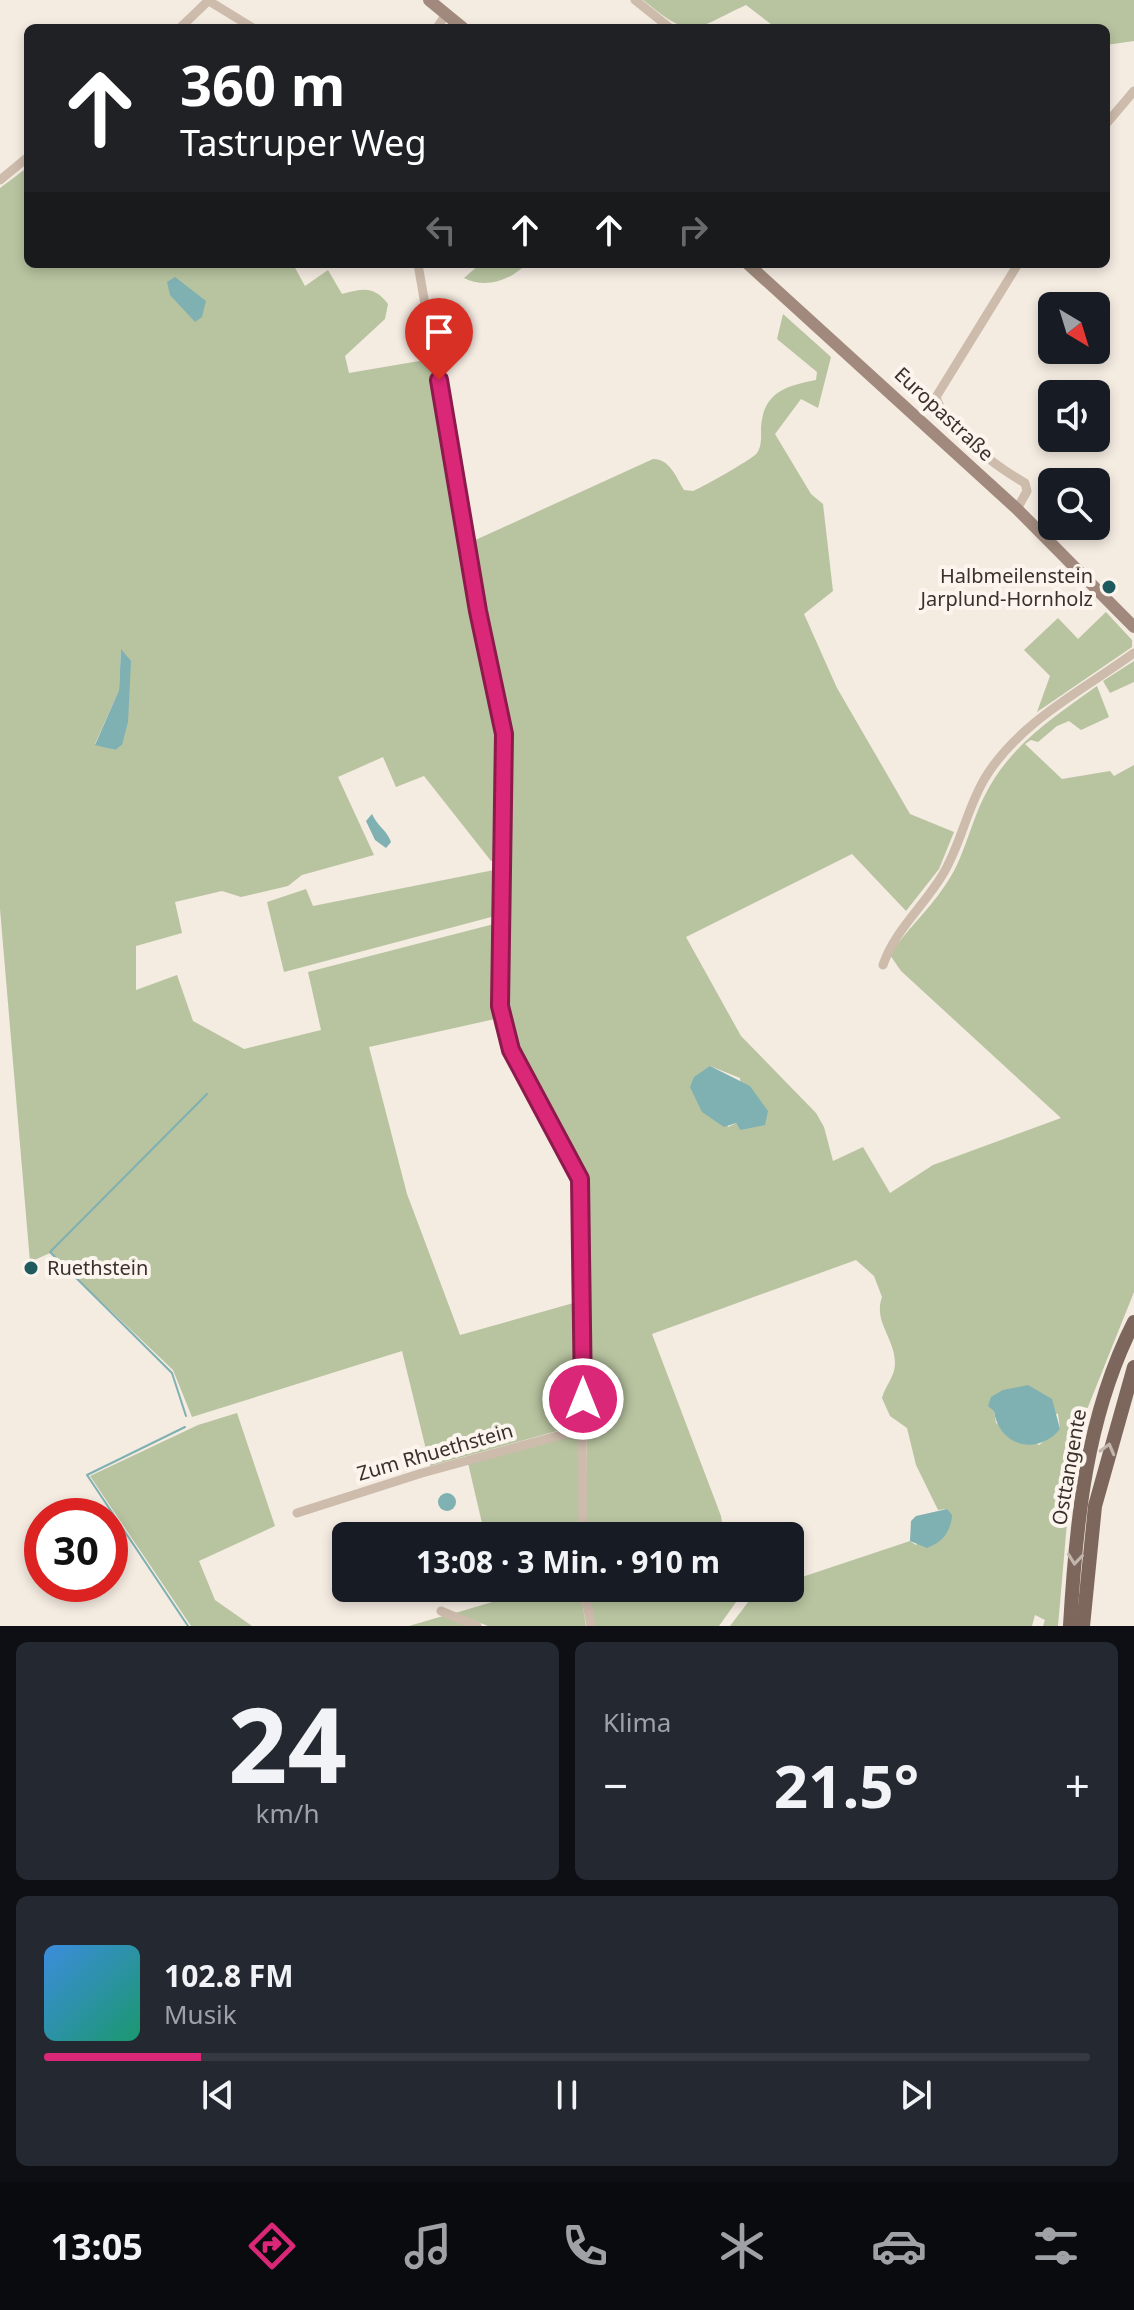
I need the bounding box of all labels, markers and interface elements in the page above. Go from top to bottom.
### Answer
text: 360 m [180,46,345,122]
icon: ahead [48,56,152,160]
text: Tastruper Weg [180,118,427,167]
icon: left [419,208,463,252]
icon: ahead [503,208,547,252]
icon: ahead [587,208,631,252]
icon: right [671,208,715,252]
north arrow [1038,292,1110,364]
map controls [1038,292,1110,540]
pin [405,298,473,380]
icon: arrive [417,310,461,354]
street label: Europastraße [889,361,1000,467]
button: sound [1038,380,1110,452]
button: search [1038,468,1110,540]
place label: Halbmeilenstein Jarplund-Hornholz [919,562,1093,612]
marker: Halbmeilenstein Jarplund-Hornholz [1100,578,1118,596]
place label: Ruethstein [47,1254,148,1281]
marker: Ruethstein [22,1259,40,1277]
position arrow [541,1357,625,1441]
street label: Osttangente [1045,1407,1092,1527]
street label: Zum Rhuethstein [354,1416,516,1487]
one-way arrow [1099,1442,1116,1456]
speed limit sign: 30 [24,1498,128,1602]
text: 13:08 · 3 Min. · 910 m [416,1541,720,1582]
one-way arrow [1066,1553,1083,1566]
text: 24 [228,1672,347,1813]
text: Klima [603,1704,671,1740]
text: 21.5° [774,1744,919,1826]
text: − [603,1755,628,1815]
text: + [1065,1755,1090,1815]
text: km/h [256,1795,319,1831]
text: 102.8 FM [164,1955,294,1996]
text: Musik [164,1996,237,2032]
icon: previous [196,2073,240,2117]
icon: pause [545,2073,589,2117]
icon: next [894,2073,938,2117]
icon: directions [244,2218,300,2274]
icon: music [400,2218,456,2274]
icon: phone [557,2218,613,2274]
icon: climate [714,2218,770,2274]
icon: car [871,2218,927,2274]
icon: filters [1028,2218,1084,2274]
text: 13:05 [50,2222,143,2271]

